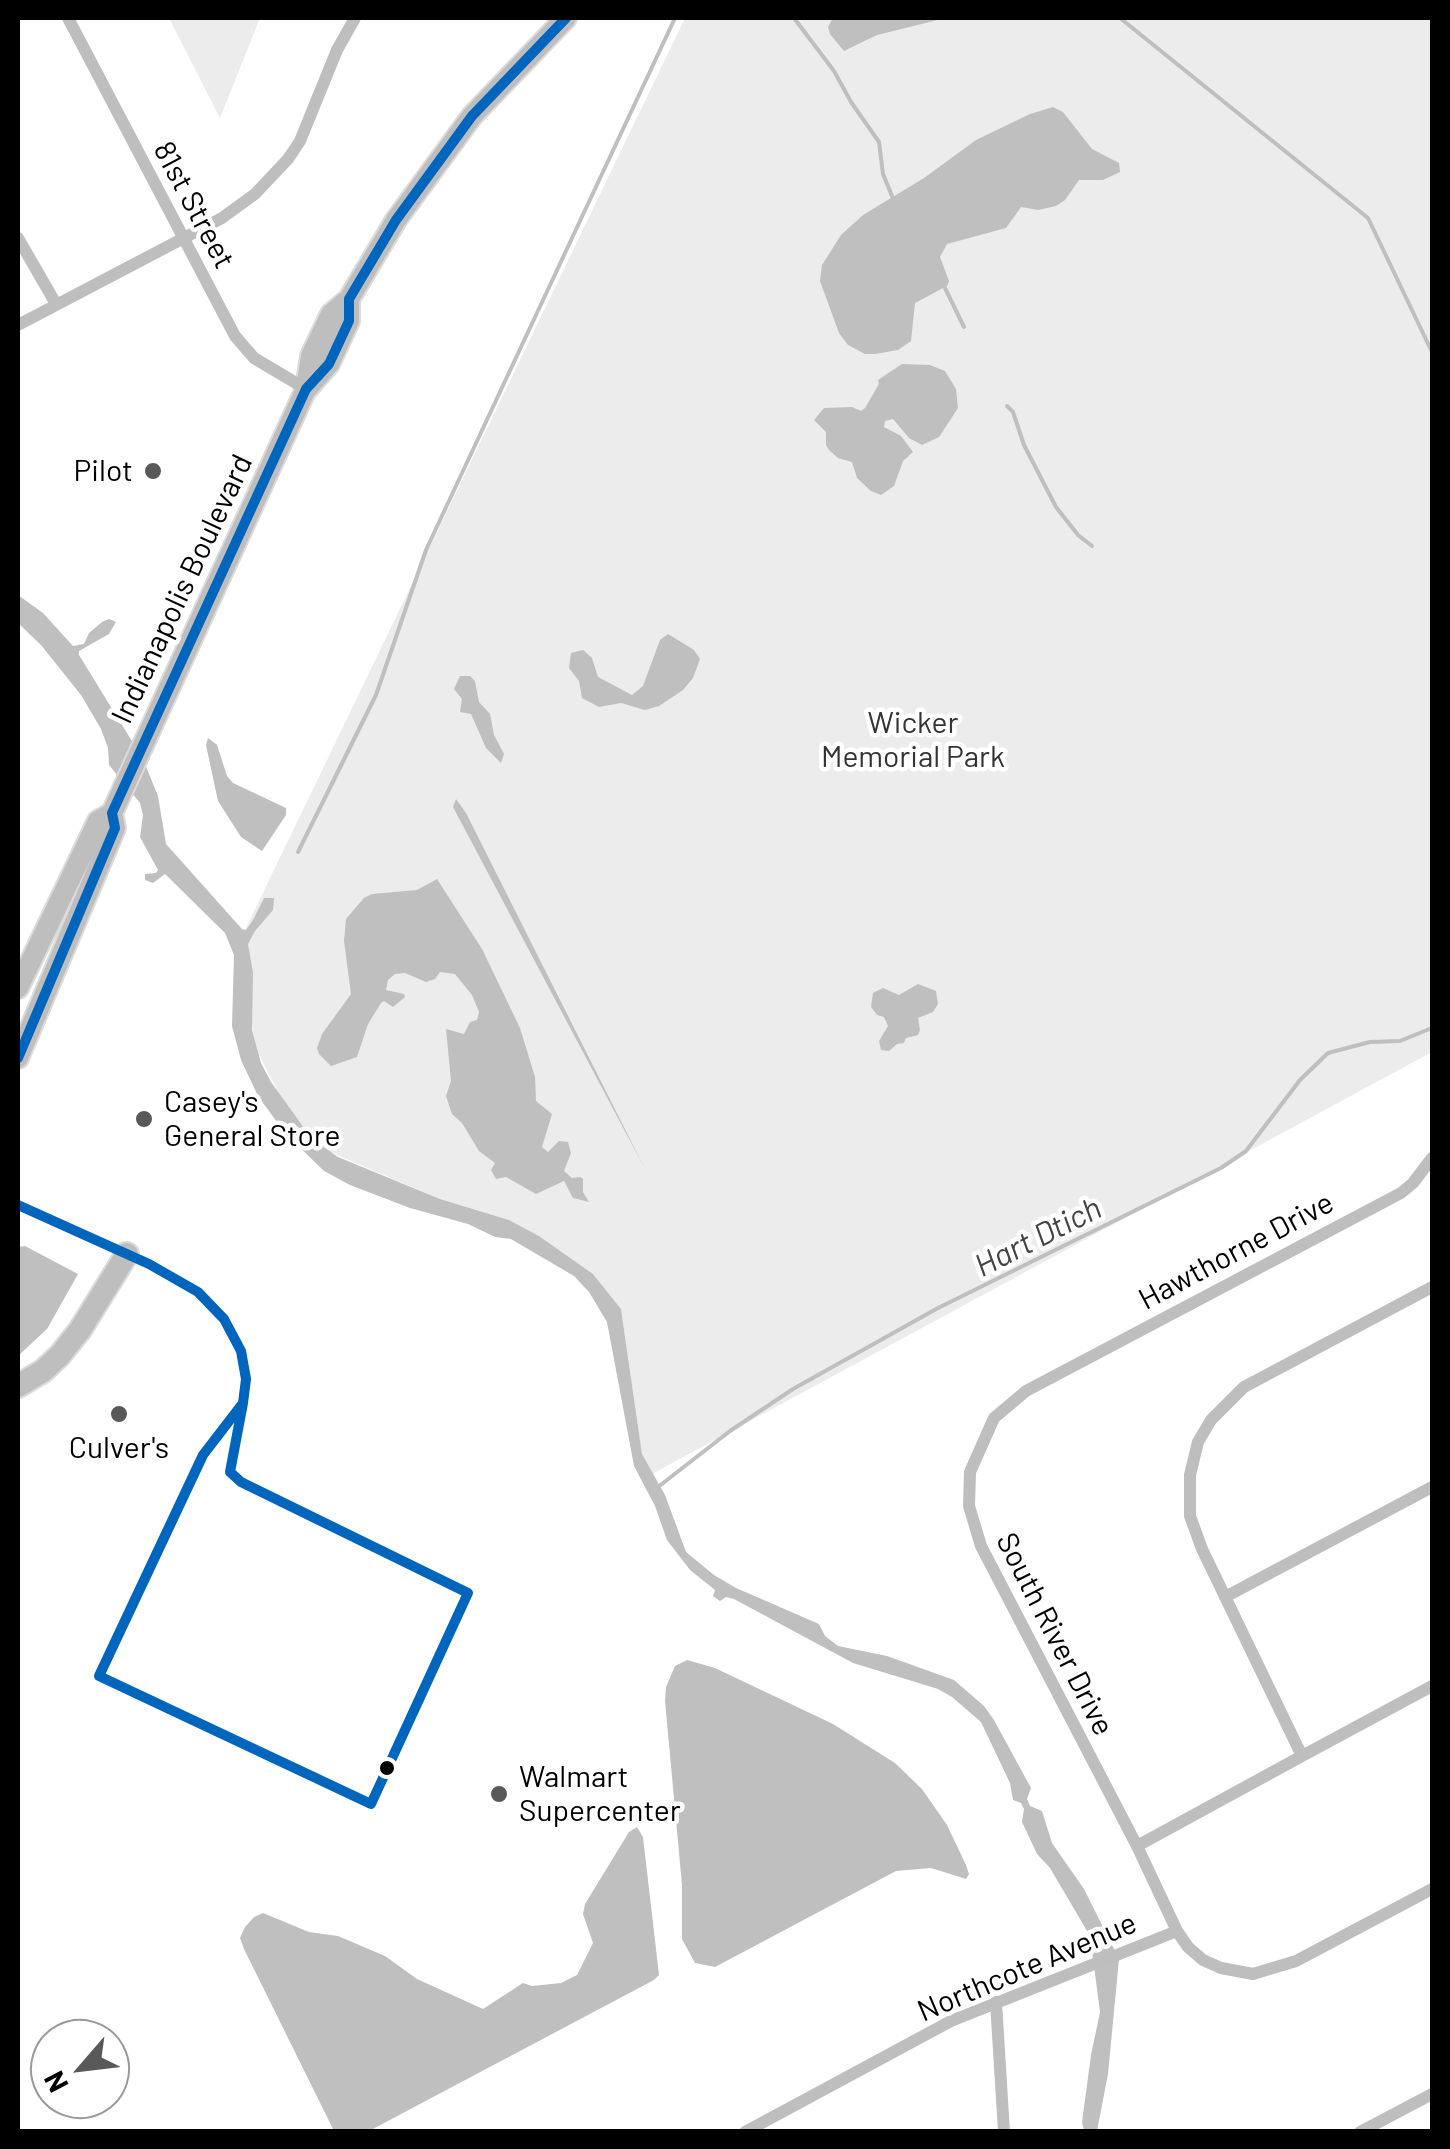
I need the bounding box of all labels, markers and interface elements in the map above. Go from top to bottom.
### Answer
street label: 81st Street [146,135,242,275]
street label: Indianapolis Boulevard [104,449,260,729]
place label: Pilot [74,453,133,489]
marker: Pilot [142,460,164,482]
park label: Wicker Memorial Park [821,705,1005,776]
place label: Casey's General Store [164,1084,340,1154]
marker: Casey's General Store [133,1108,155,1130]
street label: Hawthorne Drive [1132,1185,1340,1317]
water label: Hart Dtich [968,1189,1108,1285]
marker: Culver's [108,1403,130,1425]
place label: Culver's [69,1430,169,1466]
street label: South River Drive [988,1527,1122,1741]
unlabelled marker [377,1758,397,1778]
place label: Walmart Supercenter [519,1759,681,1830]
marker: Walmart Supercenter [488,1783,510,1805]
street label: Northcote Avenue [912,1905,1142,2029]
north arrow [30,2019,130,2119]
text: N [36,2066,75,2098]

